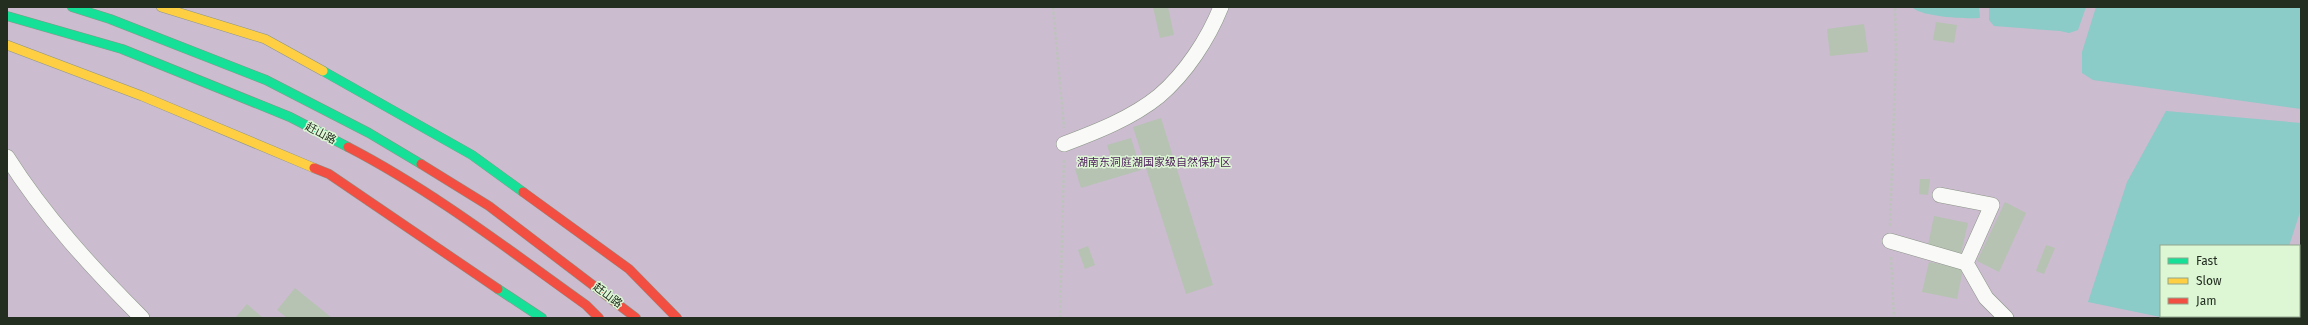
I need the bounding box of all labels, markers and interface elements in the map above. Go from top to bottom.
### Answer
street label: 赶山路 [303,120,338,147]
park label: 湖南东洞庭湖国家级自然保护区 [1077,156,1231,169]
legend [2160,245,2300,317]
text: Fast [2196,254,2218,268]
text: Slow [2196,274,2222,288]
street label: 赶山路 [591,280,625,311]
text: Jam [2196,294,2216,308]

